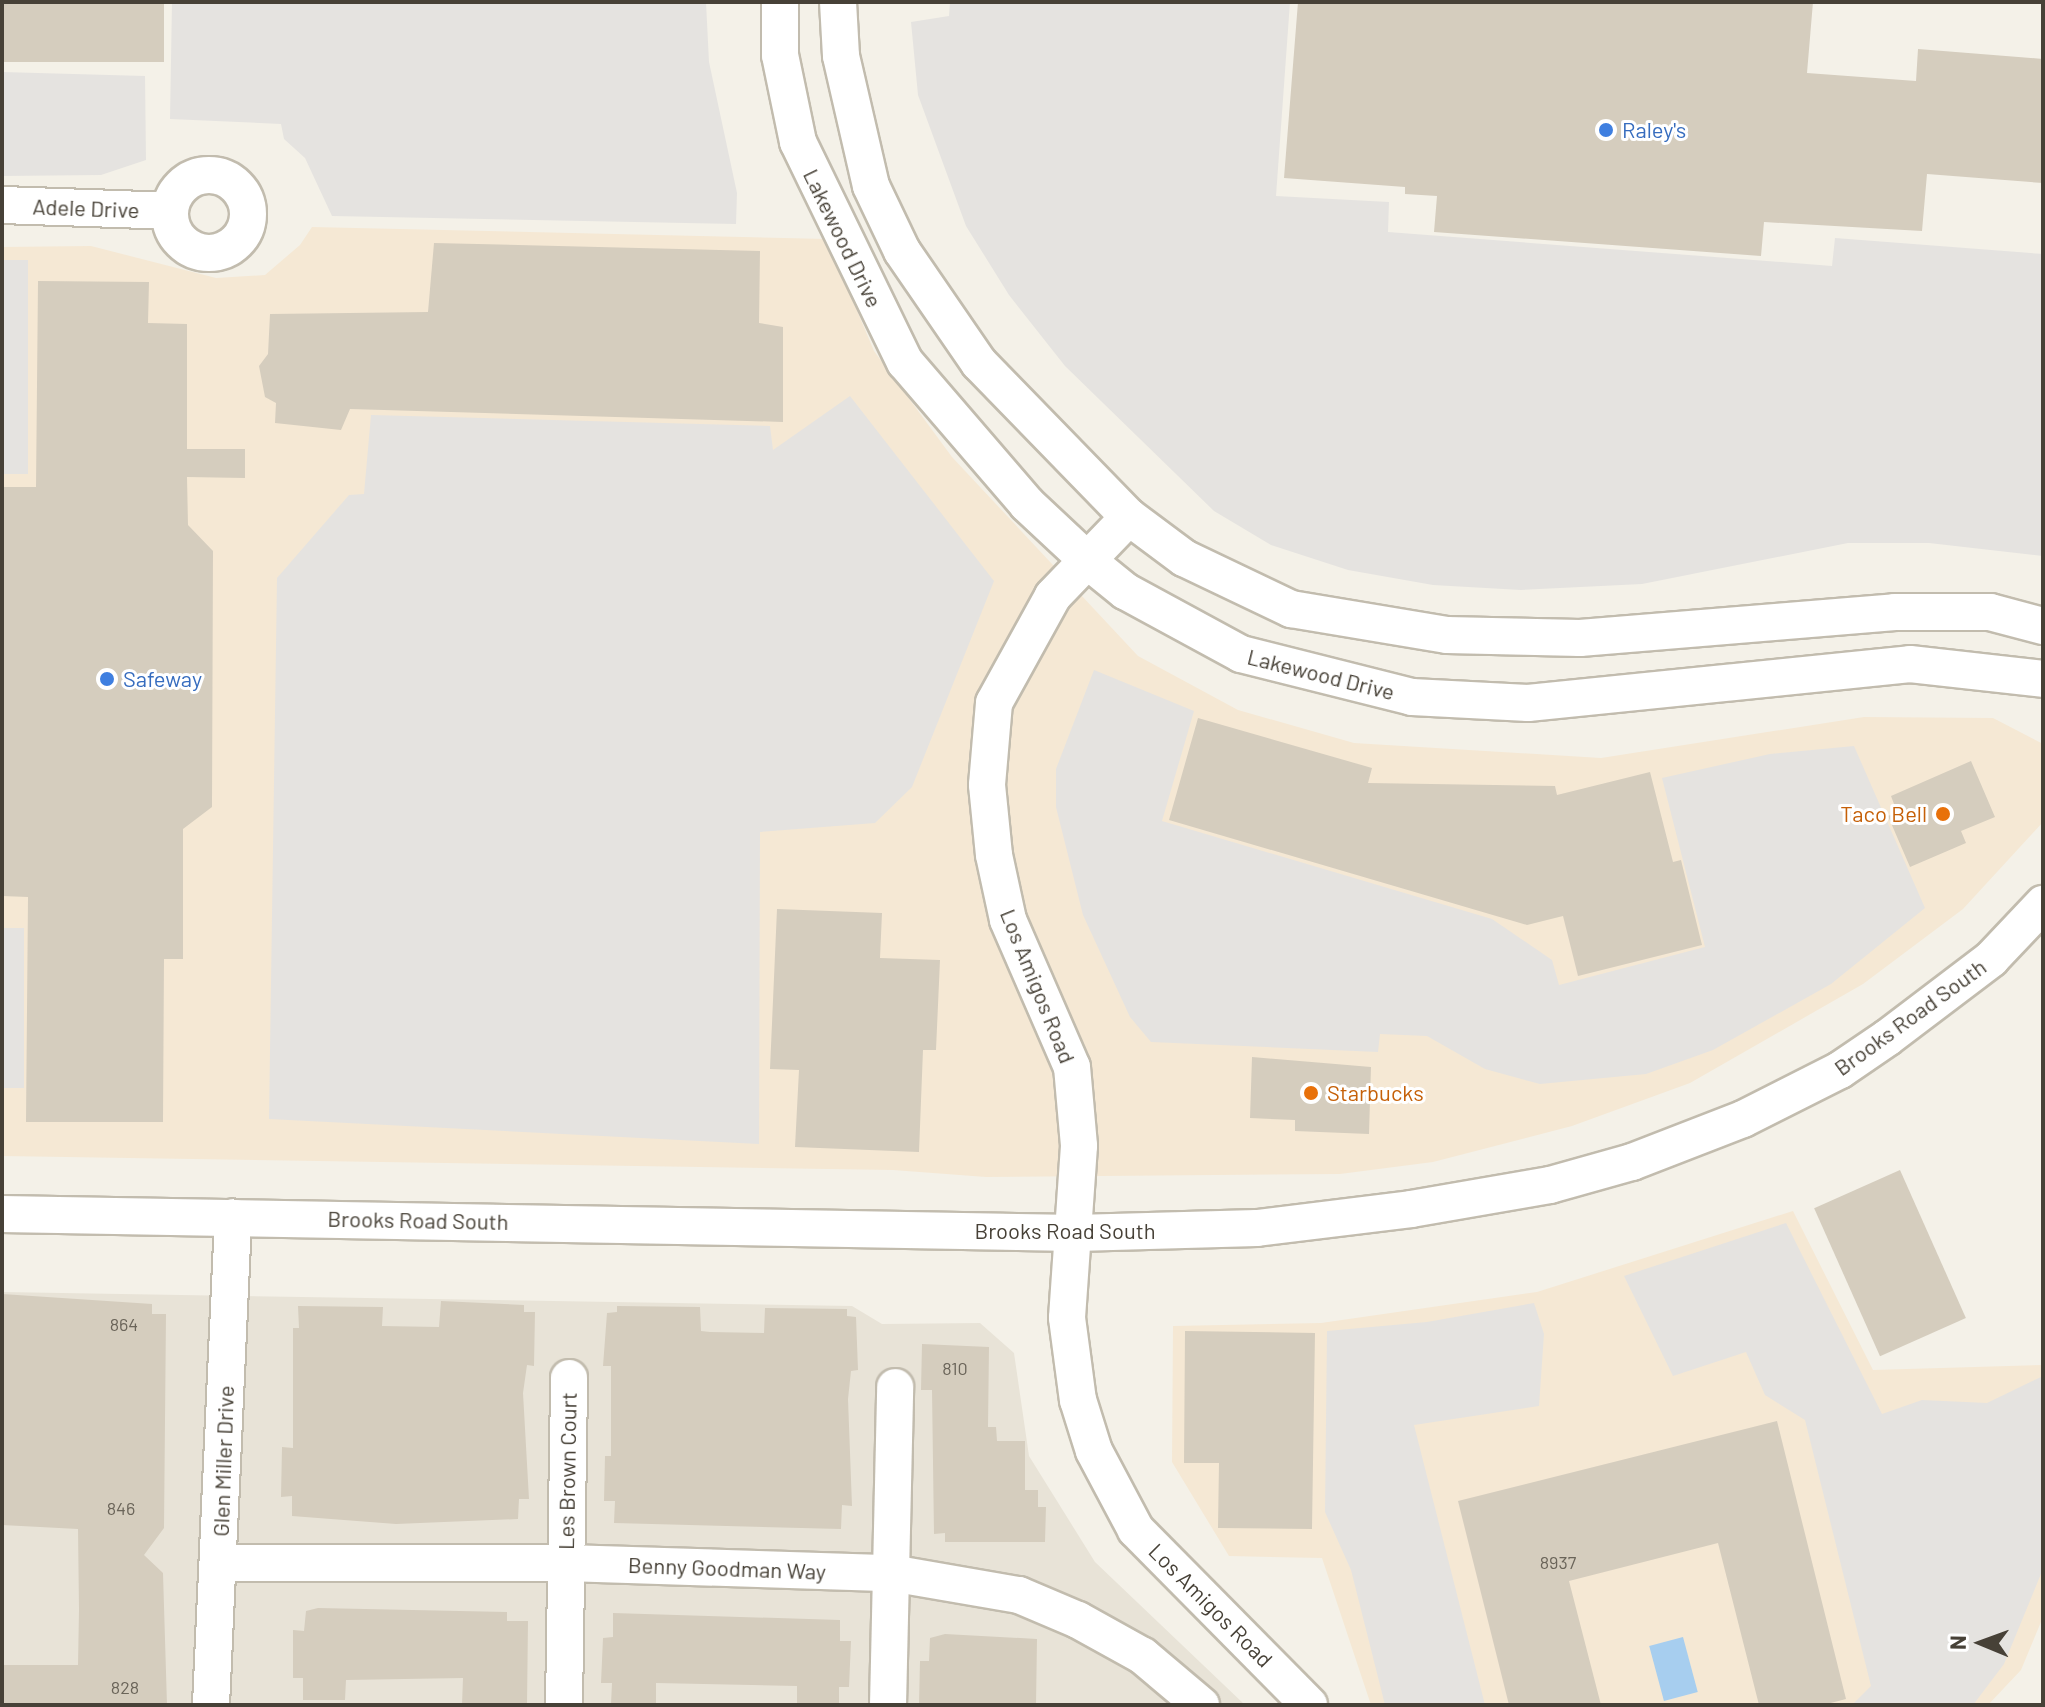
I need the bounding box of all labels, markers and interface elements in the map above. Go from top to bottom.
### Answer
place label: Raley's [1622,117,1686,143]
marker: Raley's [1597,121,1615,139]
street label: Lakewood Drive [798,164,888,312]
street label: Adele Drive [32,193,140,223]
street label: Lakewood Drive [1245,643,1397,705]
place label: Safeway [123,666,202,692]
marker: Safeway [98,670,116,688]
place label: Taco Bell [1840,801,1927,827]
marker: Taco Bell [1934,805,1952,823]
street label: Los Amigos Road [995,905,1081,1067]
street label: Brooks Road South [1829,953,1991,1081]
place label: Starbucks [1327,1080,1424,1106]
marker: Starbucks [1302,1084,1320,1102]
street label: Brooks Road South [327,1205,509,1235]
street label: Brooks Road South [974,1218,1156,1244]
house number: 864 [110,1313,138,1335]
house number: 810 [942,1357,968,1379]
street label: Glen Miller Drive [207,1385,239,1537]
street label: Les Brown Court [552,1392,582,1550]
house number: 846 [107,1497,135,1519]
street label: Los Amigos Road [1144,1538,1278,1672]
street label: Benny Goodman Way [627,1551,827,1585]
house number: 8937 [1540,1551,1576,1573]
north arrow [1941,1603,2021,1683]
text: N [1944,1635,1970,1650]
house number: 828 [111,1676,139,1698]

